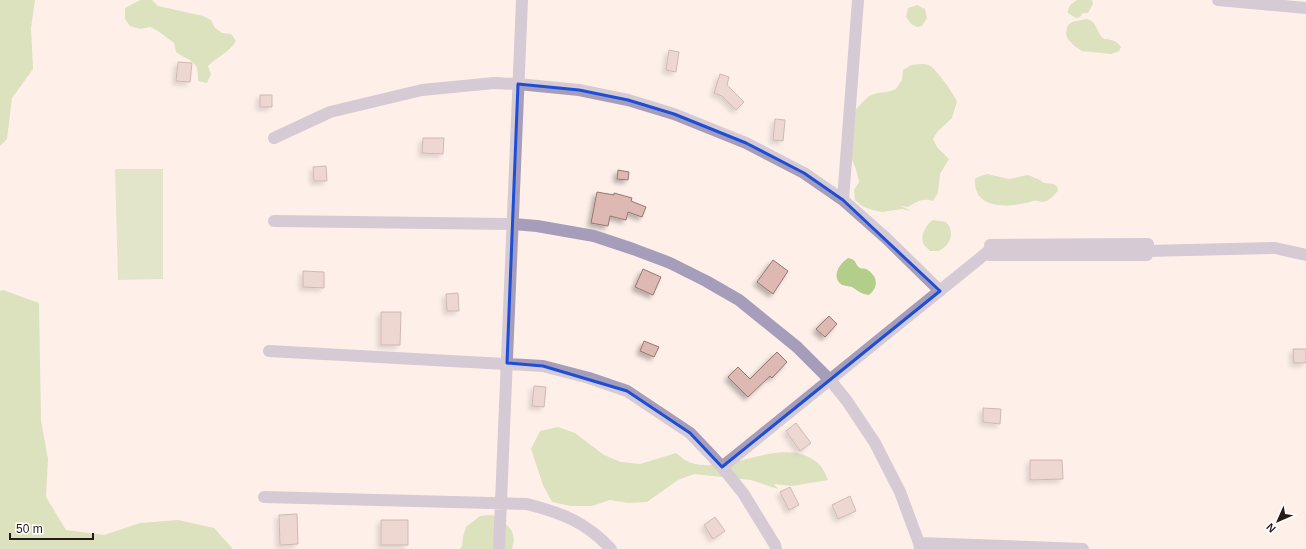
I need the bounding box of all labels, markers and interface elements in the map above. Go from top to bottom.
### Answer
north arrow [1258,501,1298,541]
scale bar [10,515,93,541]
text: N [1264,521,1278,535]
text: 50 m [16,522,43,536]

